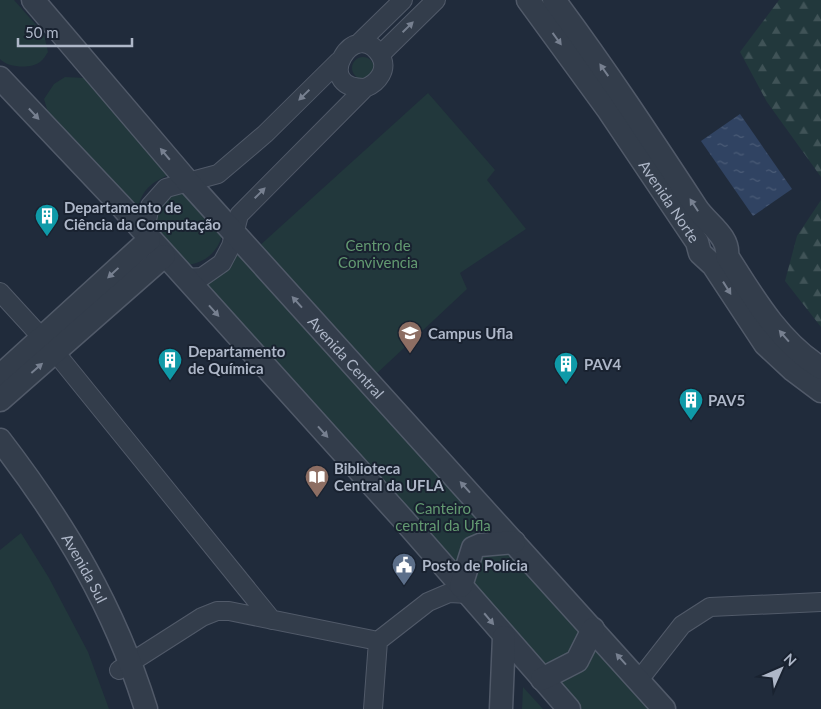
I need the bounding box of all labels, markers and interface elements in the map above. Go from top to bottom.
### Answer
scale bar [18,15,131,47]
one-way arrow [402,22,414,34]
text: 50 m [25,23,59,41]
one-way arrow [552,32,563,45]
one-way arrow [599,63,609,77]
one-way arrow [299,89,311,101]
one-way arrow [28,107,40,119]
one-way arrow [160,148,171,161]
street label: Avenida Norte [636,157,704,246]
one-way arrow [254,187,266,199]
place label: Departamento de Ciência da Computação [64,198,221,233]
one-way arrow [690,198,699,212]
building icon: Departamento de Ciência da Computação [34,203,60,237]
park label: Centro de Convivencia [338,236,418,271]
one-way arrow [108,267,120,279]
one-way arrow [722,282,732,295]
one-way arrow [291,296,303,308]
one-way arrow [208,304,220,316]
street label: Avenida Central [304,312,388,402]
school or university icon: Campus Ufla [397,320,423,354]
place label: Campus Ufla [428,324,513,342]
one-way arrow [778,331,790,343]
place label: Departamento de Química [188,342,286,377]
building icon: Departamento de Química [157,347,183,381]
building icon: PAV4 [553,351,579,385]
place label: PAV4 [584,355,621,373]
one-way arrow [30,362,42,374]
building icon: PAV5 [678,387,704,421]
place label: PAV5 [708,391,745,409]
one-way arrow [317,425,329,437]
place label: Biblioteca Central da UFLA [334,459,444,494]
library icon: Biblioteca Central da UFLA [304,464,330,498]
one-way arrow [459,481,471,493]
park label: Canteiro central da Ufla [395,499,491,534]
street label: Avenida Sul [58,530,111,606]
public building icon: Posto de Polícia [391,552,417,586]
place label: Posto de Polícia [422,556,528,574]
one-way arrow [483,612,494,625]
north arrow [756,644,806,694]
text: N [781,650,800,669]
one-way arrow [615,654,627,666]

